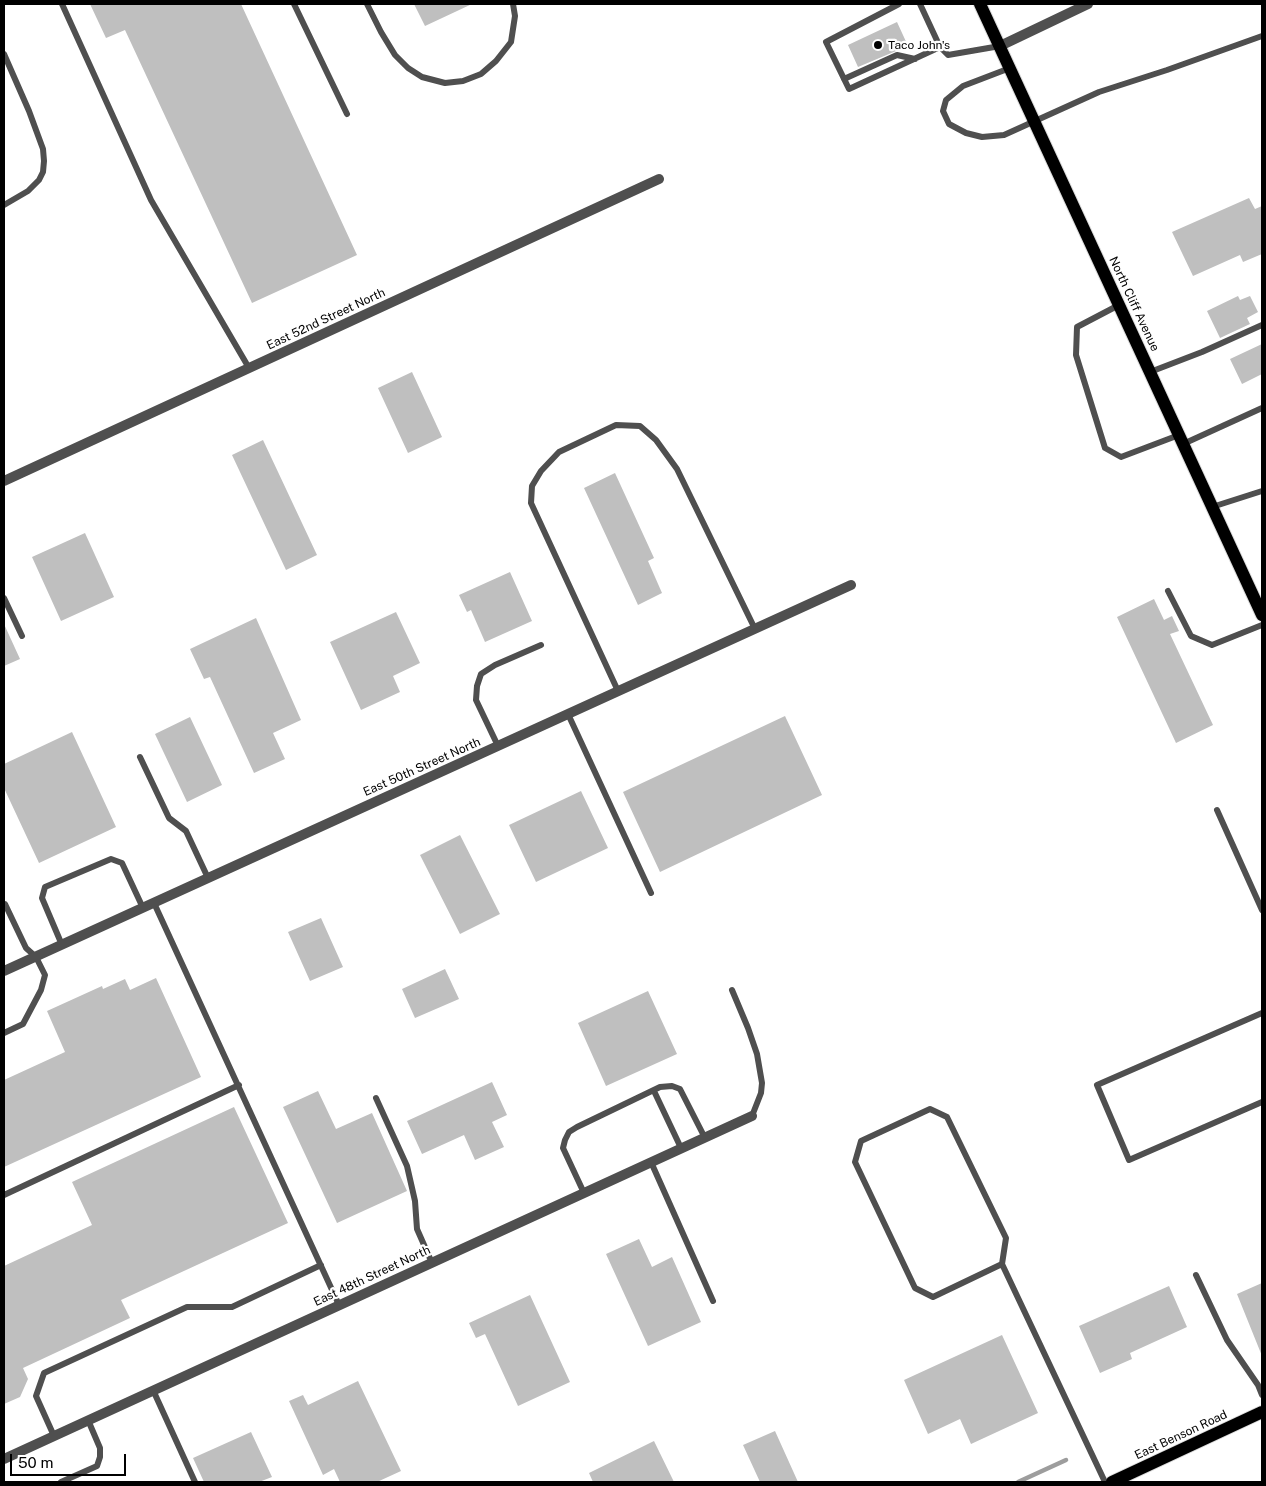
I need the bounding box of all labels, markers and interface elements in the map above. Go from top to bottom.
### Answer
place label: Taco John's [888,38,950,52]
marker: Taco John's [872,39,884,51]
street label: North Cliff Avenue [1106,254,1162,354]
street label: East 52nd Street North [264,285,388,353]
street label: East 50th Street North [361,735,483,799]
street label: East 48th Street North [311,1243,433,1309]
street label: East Benson Road [1132,1407,1230,1463]
scale bar [12,1444,129,1476]
text: 50 m [18,1454,53,1471]

